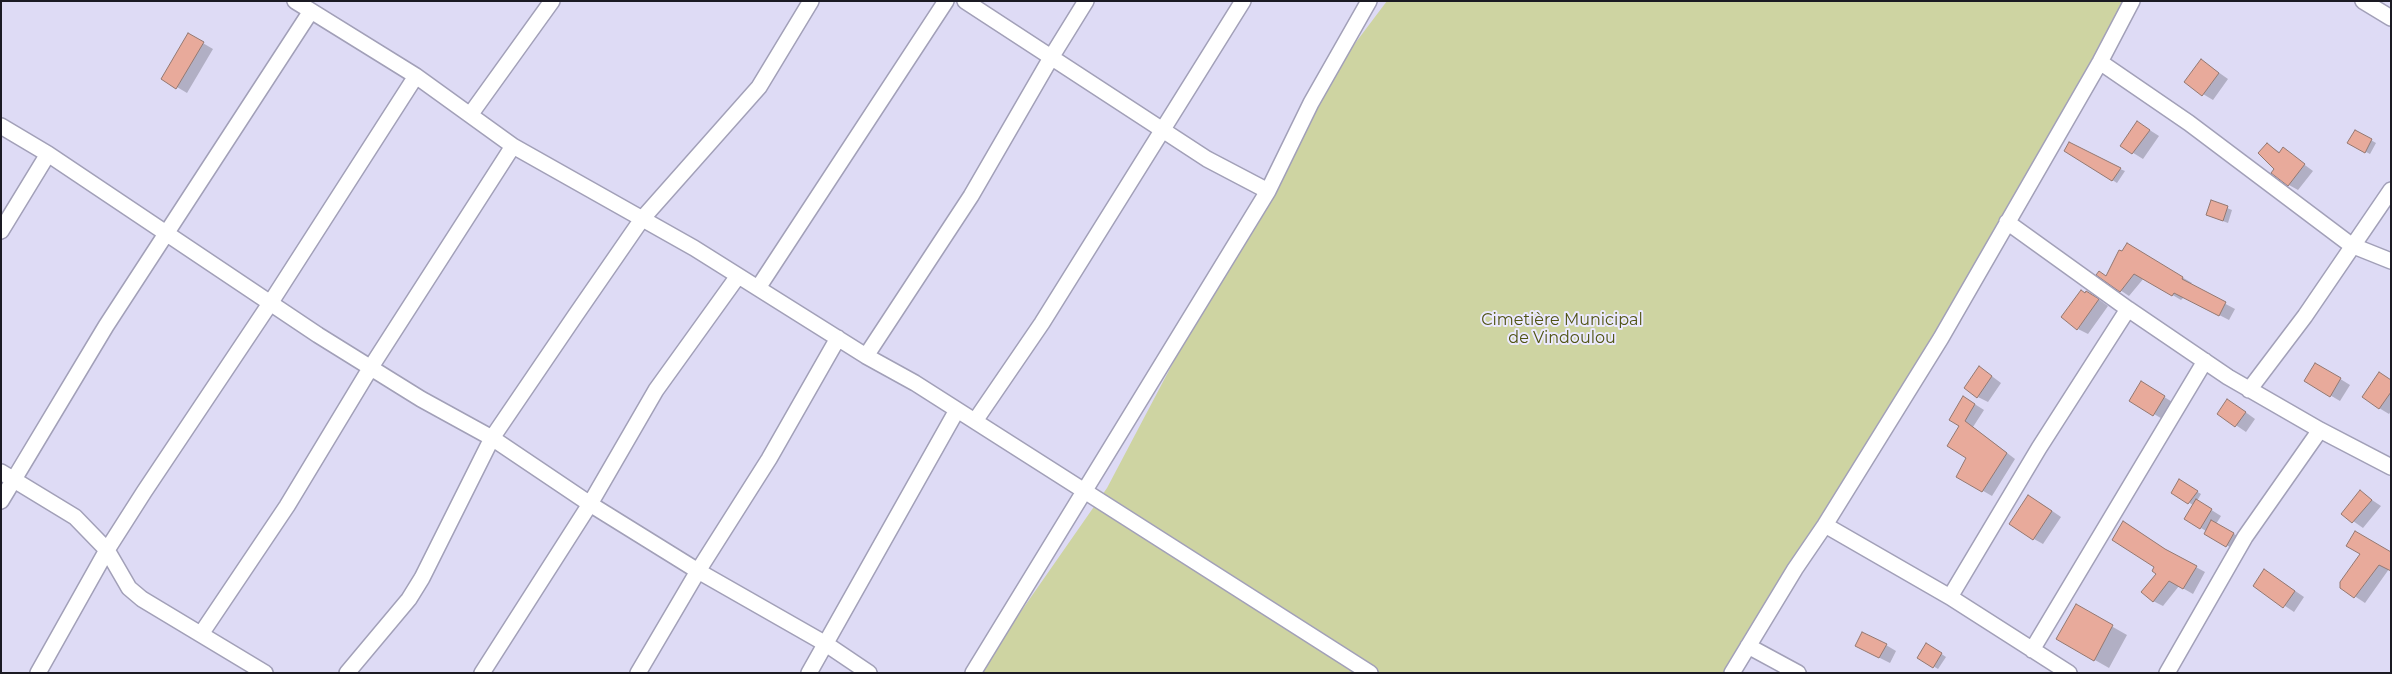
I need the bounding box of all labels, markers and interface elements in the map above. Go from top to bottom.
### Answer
park label: Cimetière Municipal de Vindoulou [1481,310,1643,348]

